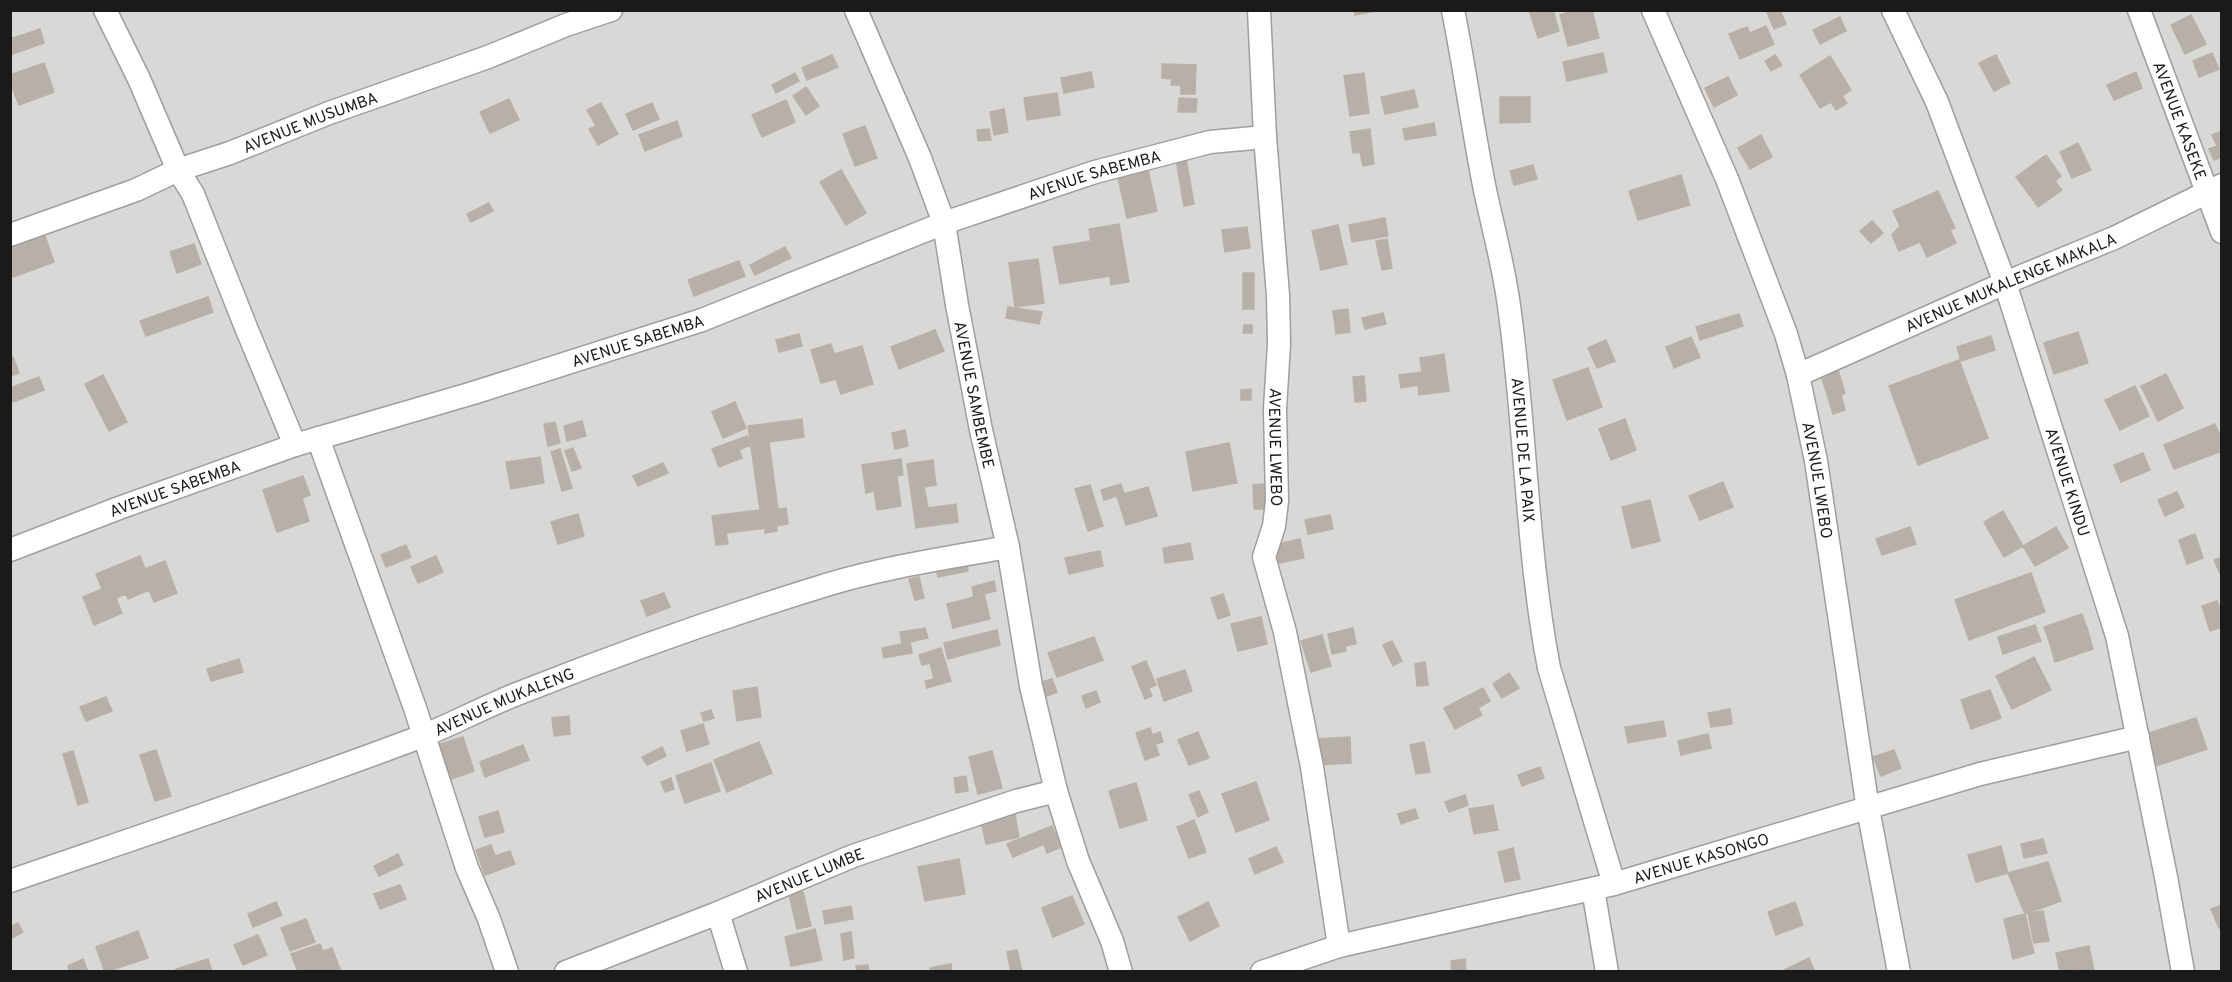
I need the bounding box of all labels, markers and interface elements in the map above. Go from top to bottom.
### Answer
street label: AVENUE KASEKE [2147,59,2210,183]
street label: AVENUE MUSUMBA [240,89,381,159]
street label: AVENUE SABEMBA [1025,147,1163,206]
street label: AVENUE MUKALENGE MAKALA [1903,230,2120,338]
street label: AVENUE SABEMBA [569,312,707,373]
street label: AVENUE SAMBEMBE [948,320,998,471]
street label: AVENUE DE LA PAIX [1505,377,1538,523]
street label: AVENUE LWEBO [1263,387,1285,507]
street label: AVENUE LWEBO [1796,420,1835,540]
street label: AVENUE KINDU [2040,426,2093,539]
street label: AVENUE SABEMBA [107,457,244,523]
street label: AVENUE MUKALENG [432,665,578,742]
street label: AVENUE KASONGO [1631,830,1772,890]
street label: AVENUE LUMBE [752,845,867,908]

